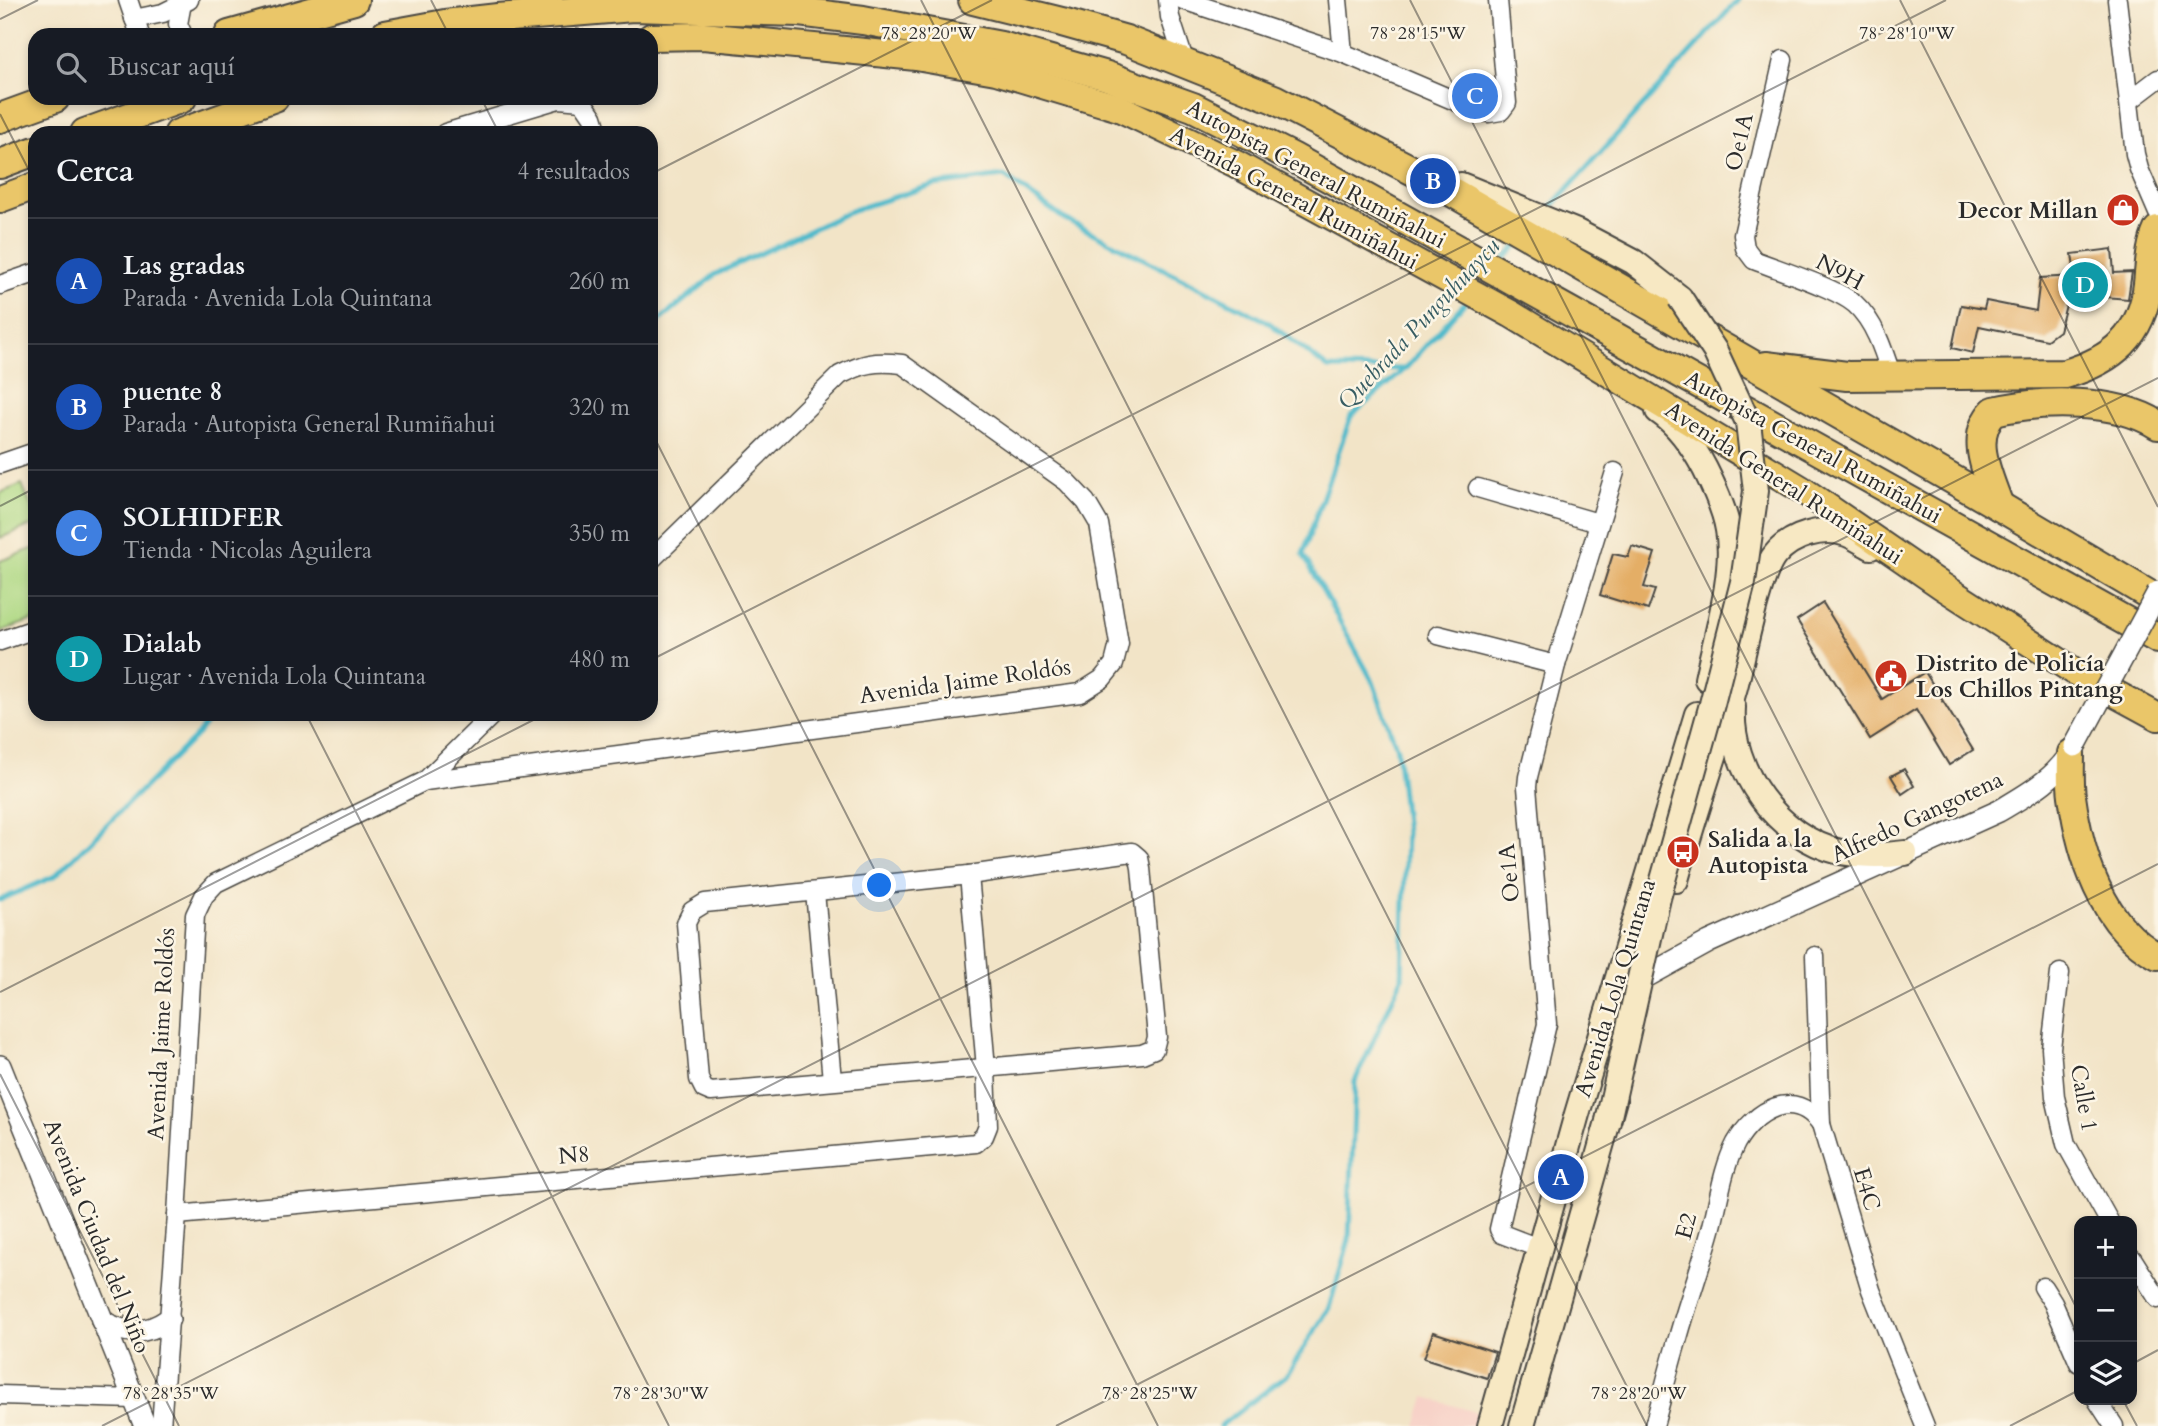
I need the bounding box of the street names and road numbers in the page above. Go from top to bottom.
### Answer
street label: Autopista General Rumiñahui [1181,92,1451,256]
street label: Oe1A [1717,109,1761,174]
street label: Avenida General Rumiñahui [1164,119,1424,277]
street label: N9H [1810,246,1870,298]
street label: Autopista General Rumiñahui [1679,363,1947,531]
street label: Avenida General Rumiñahui [1659,394,1909,572]
street label: Avenida Jaime Roldós [857,651,1073,711]
street label: Alfredo Gangotena [1826,764,2008,870]
street label: Oe1A [1491,842,1527,903]
street label: Avenida Lola Quintana [1567,875,1663,1101]
street label: Avenida Jaime Roldós [140,927,182,1141]
street label: Calle 1 [2063,1062,2105,1134]
street label: Avenida Ciudad del Niño [36,1114,158,1358]
street label: N8 [557,1138,591,1172]
street label: E4C [1846,1164,1888,1214]
street label: E2 [1668,1209,1704,1243]

